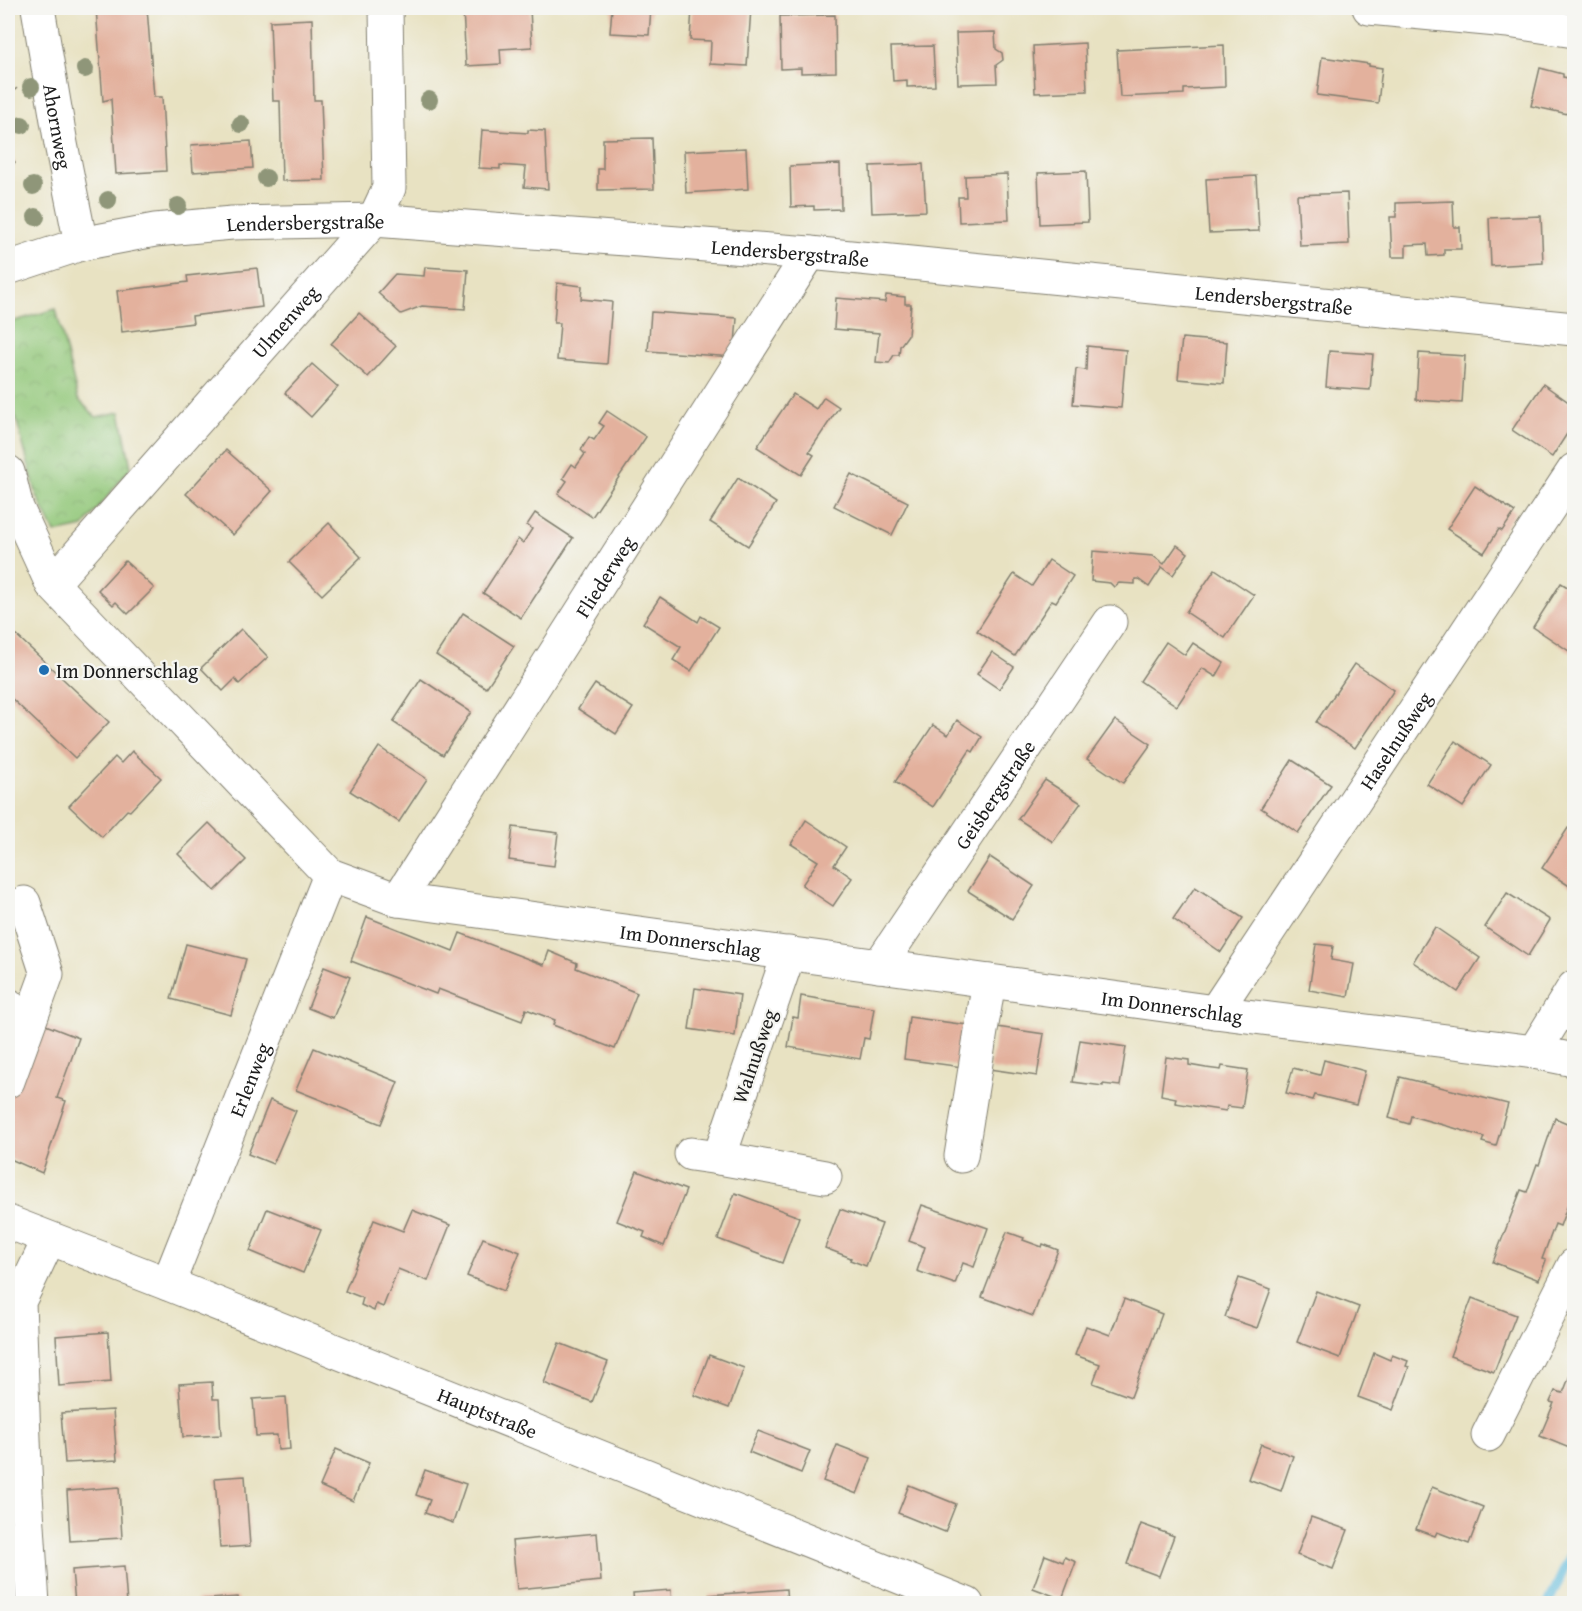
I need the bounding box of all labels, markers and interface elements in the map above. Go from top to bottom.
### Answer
street label: Ahornweg [37,81,80,172]
street label: Lendersbergstraße [225,205,386,238]
street label: Lendersbergstraße [710,231,871,273]
street label: Lendersbergstraße [1194,277,1354,321]
street label: Ulmenweg [244,278,325,364]
street label: Fliederweg [567,530,641,623]
place label: Im Donnerschlag [56,656,198,685]
marker: Im Donnerschlag [37,663,51,677]
street label: Haselnußweg [1352,685,1438,795]
street label: Geisbergstraße [947,734,1042,855]
street label: Im Donnerschlag [618,916,763,964]
street label: Im Donnerschlag [1100,982,1244,1030]
street label: Walnußweg [724,1005,784,1107]
street label: Erlenweg [221,1038,277,1121]
street label: Hauptstraße [434,1379,542,1445]

